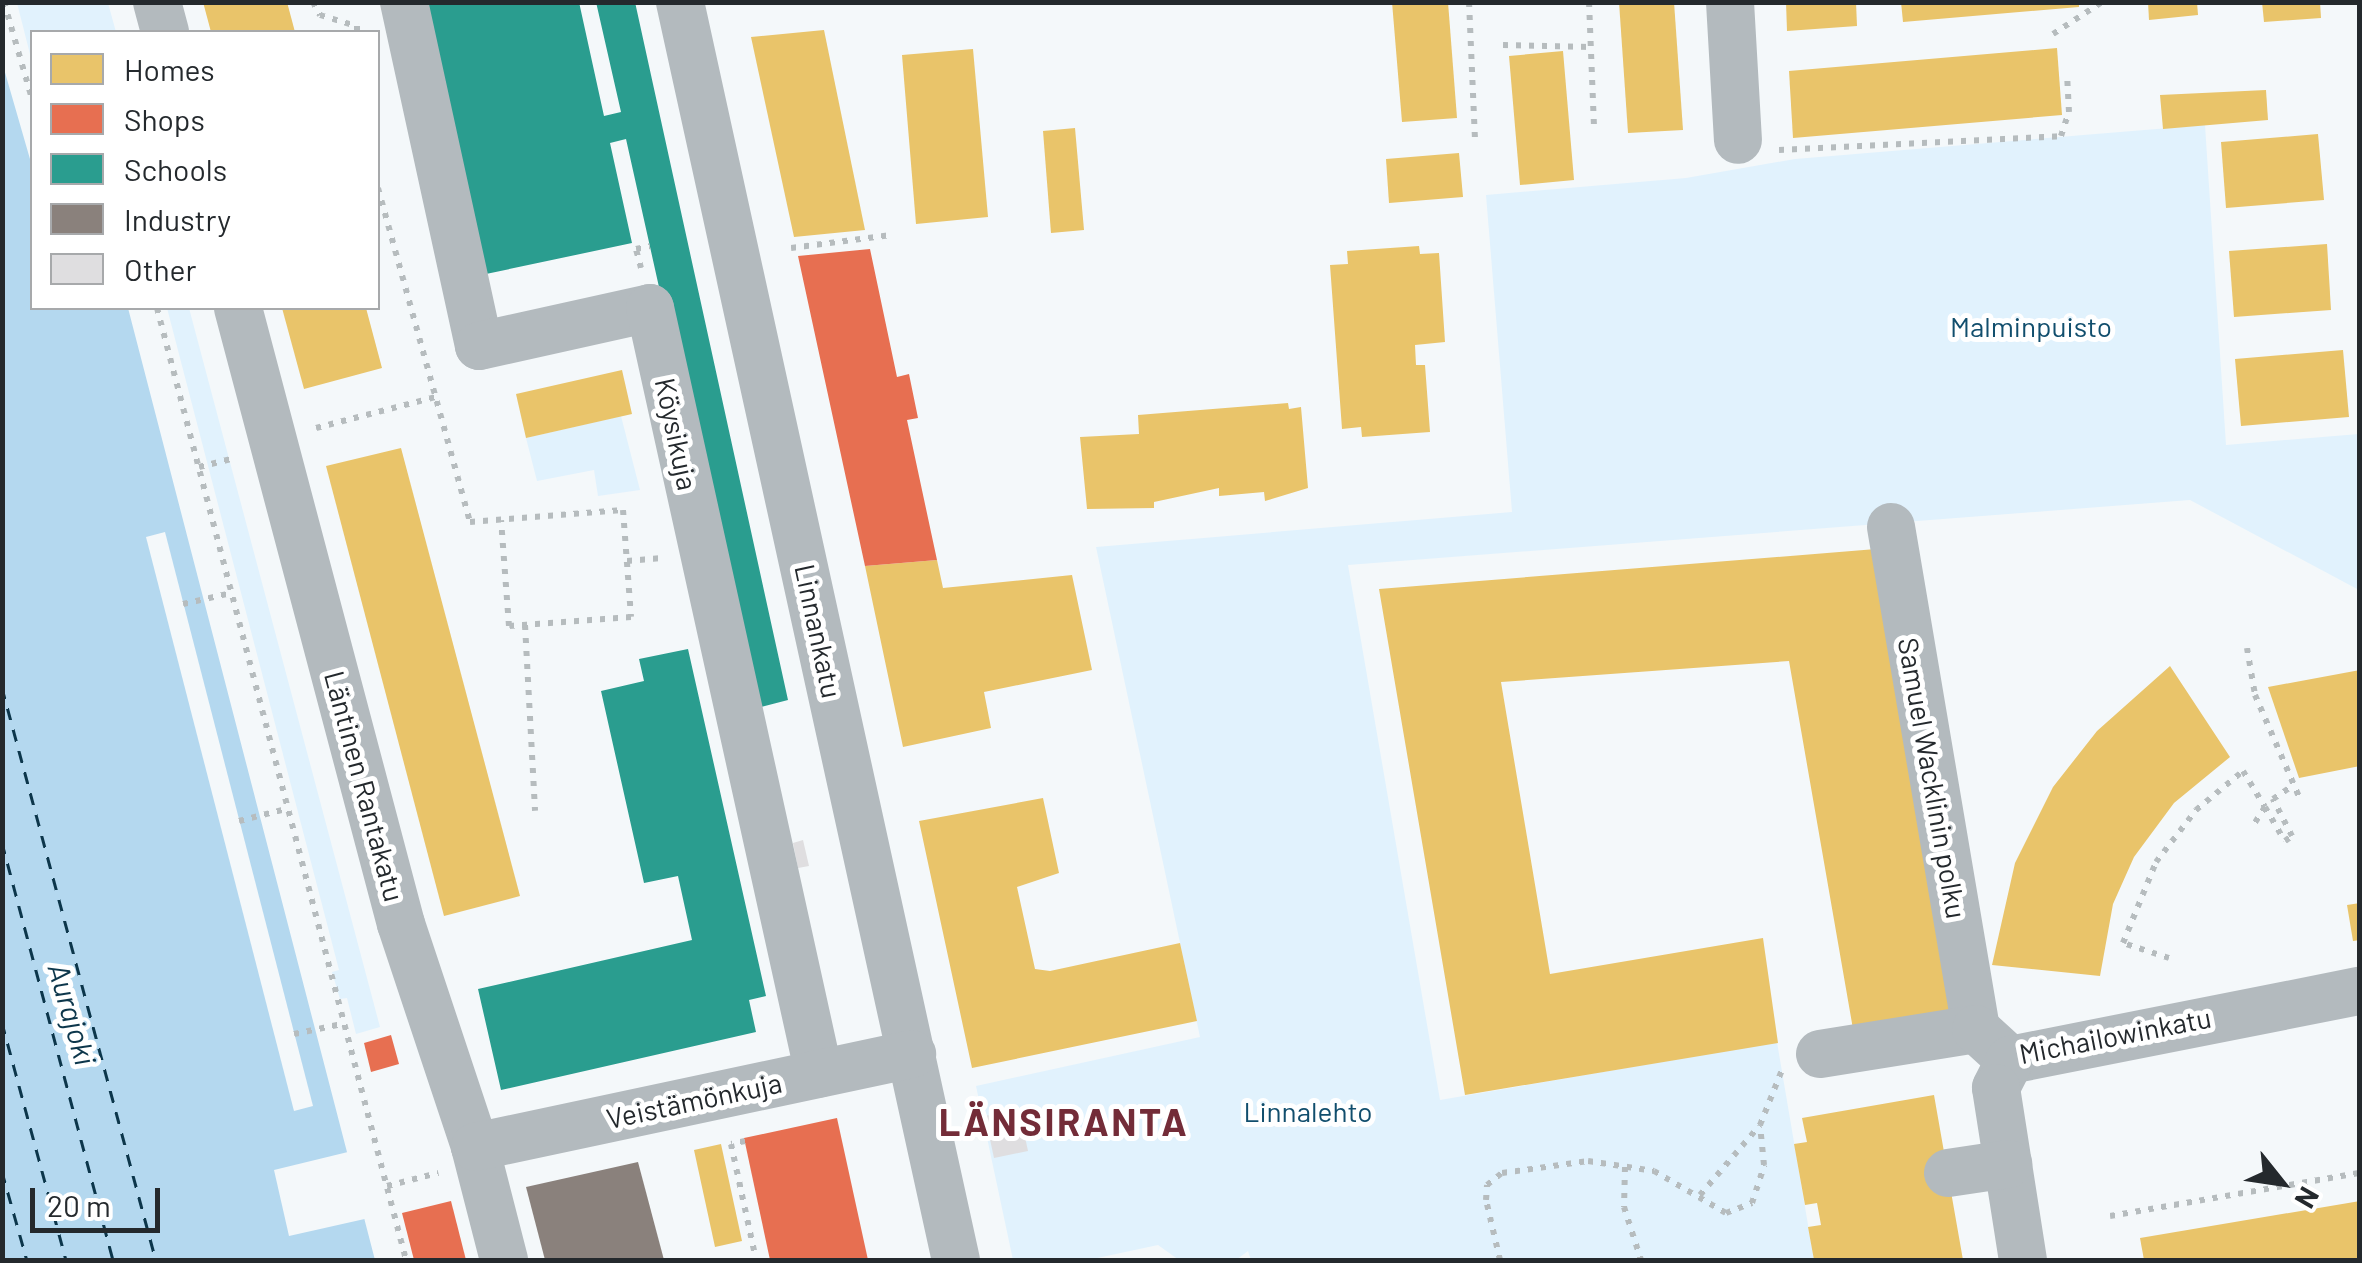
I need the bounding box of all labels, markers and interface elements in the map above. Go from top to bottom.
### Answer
legend [30,30,380,310]
text: Homes [124,51,215,87]
text: Shops [124,101,205,137]
text: Schools [124,151,227,187]
text: Industry [124,201,231,237]
text: Other [124,251,196,287]
park label: Malminpuisto [1950,309,2112,343]
street label: Köysikuja [649,375,705,493]
street label: Linnankatu [788,561,850,701]
street label: Samuel Wacklinin polku [1892,635,1974,921]
street label: Läntinen Rantakatu [318,667,412,905]
water label: Aurajoki [41,959,105,1069]
street label: Michailowinkatu [2016,1000,2214,1070]
street label: Veistämönkuja [603,1065,785,1135]
park label: Linnalehto [1243,1094,1373,1128]
district label: LÄNSIRANTA [939,1099,1189,1145]
north arrow [2232,1133,2332,1233]
scale bar [35,1168,165,1230]
text: N [2289,1181,2327,1215]
text: 20 m [47,1187,111,1223]

